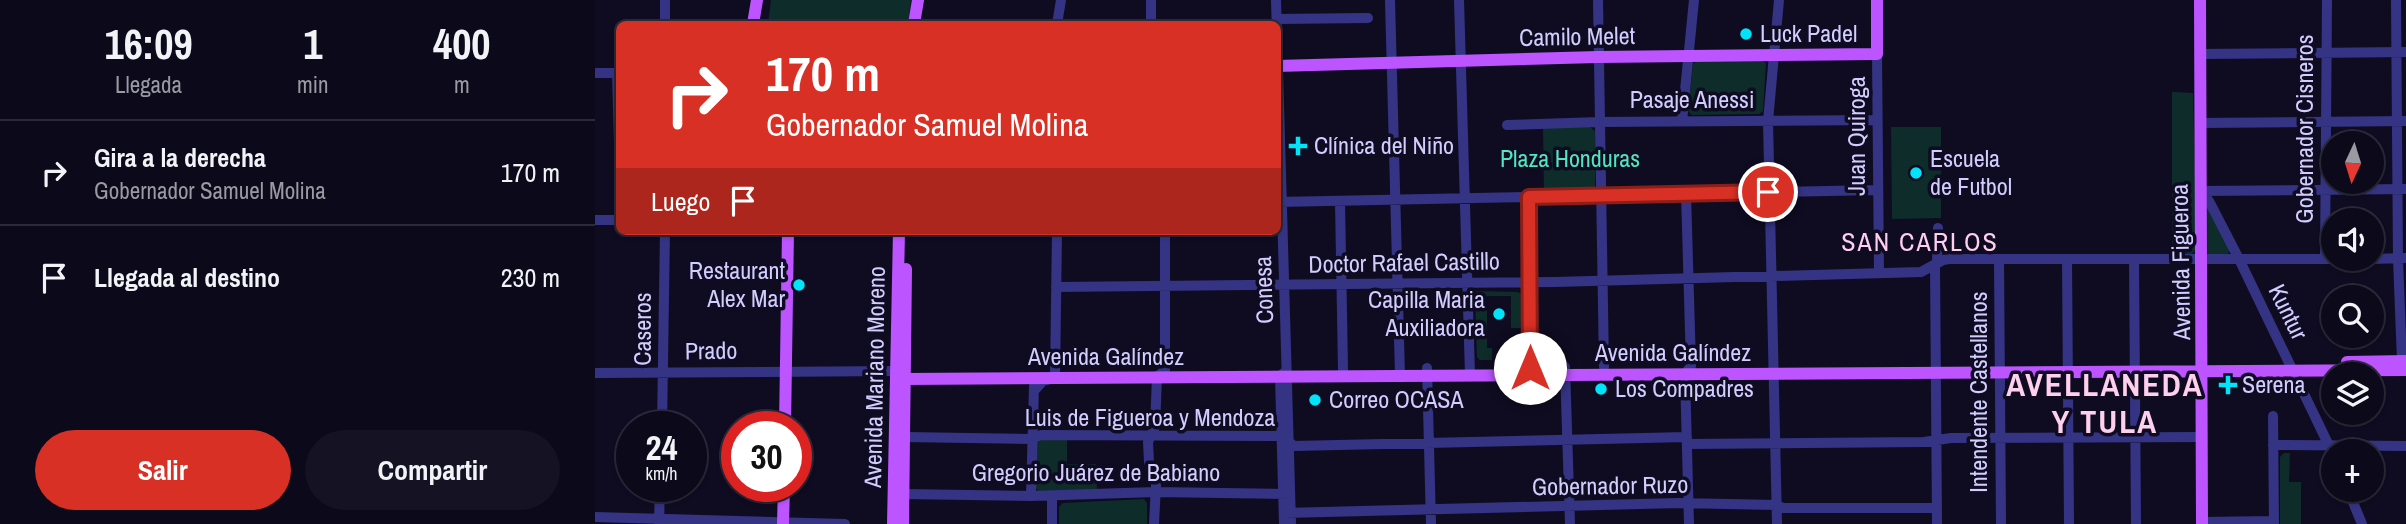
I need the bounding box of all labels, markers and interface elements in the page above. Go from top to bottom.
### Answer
text: 16:09 [105,16,193,72]
text: 1 [303,16,322,72]
text: 400 [433,16,491,72]
place label: Luck Padel [1760,17,1857,49]
street label: Camilo Melet [1519,19,1636,53]
marker: Luck Padel [1738,26,1754,42]
street label: Gobernador Cisneros [2288,34,2320,224]
text: 170 m [766,40,880,106]
icon: right [651,49,742,140]
text: Llegada [115,69,182,100]
text: min [297,69,329,100]
text: m [454,69,470,100]
street label: Juan Quiroga [1840,76,1872,196]
street label: Pasaje Anessi [1630,83,1754,115]
text: Gobernador Samuel Molina [766,103,1088,146]
place label: Clínica del Niño [1314,129,1454,161]
north arrow [2321,131,2383,194]
map controls [2321,131,2384,502]
marker: Clínica del Niño [1288,136,1308,156]
text: Gira a la derecha [94,140,266,175]
park label: Plaza Honduras [1500,142,1640,174]
place label: Escuela de Futbol [1930,142,2012,202]
icon: right [35,154,73,192]
text: 170 m [501,155,560,190]
pin [1738,162,1798,222]
marker: Escuela de Futbol [1908,165,1924,181]
icon: arrive [1749,173,1787,211]
text: Gobernador Samuel Molina [94,175,326,206]
icon: arrive [724,182,762,220]
text: Luego [651,184,710,219]
street label: Avenida Figueroa [2163,184,2197,341]
button: sound [2321,208,2384,271]
district label: SAN CARLOS [1841,224,1999,259]
street label: Doctor Rafael Castillo [1308,244,1500,280]
place label: Restaurant Alex Mar [689,254,786,314]
street label: Conesa [1246,256,1280,324]
icon: arrive [35,259,73,297]
text: Llegada al destino [94,260,280,295]
text: 230 m [501,260,560,295]
street label: Avenida Mariano Moreno [856,266,892,489]
marker: Restaurant Alex Mar [791,277,807,293]
street label: Kuntur [2262,278,2316,345]
place label: Capilla Maria Auxiliadora [1368,283,1485,343]
button: search [2321,285,2384,348]
street label: Intendente Castellanos [1962,291,1994,493]
street label: Caseros [626,292,658,366]
marker: Capilla Maria Auxiliadora [1491,306,1507,322]
position arrow [1493,331,1567,405]
street label: Prado [684,334,738,366]
street label: Avenida Galíndez [1594,336,1751,368]
street label: Avenida Galíndez [1027,340,1184,372]
button: layers [2321,362,2384,425]
district label: AVELLANEDA Y TULA [2006,363,2204,443]
place label: Serena [2242,368,2306,400]
place label: Los Compadres [1615,372,1754,404]
marker: Serena [2220,377,2236,393]
marker: Los Compadres [1593,381,1609,397]
place label: Correo OCASA [1329,383,1464,415]
marker: Correo OCASA [1307,392,1323,408]
street label: Luis de Figueroa y Mendoza [1025,401,1275,433]
speed limit sign: 30 [721,411,812,502]
text: 24 [646,424,677,471]
button: Salir [35,430,291,510]
button: Compartir [305,430,560,510]
button: + [2321,439,2384,502]
street label: Gregorio Juárez de Babiano [972,456,1220,488]
text: km/h [646,461,678,486]
street label: Gobernador Ruzo [1531,468,1688,502]

